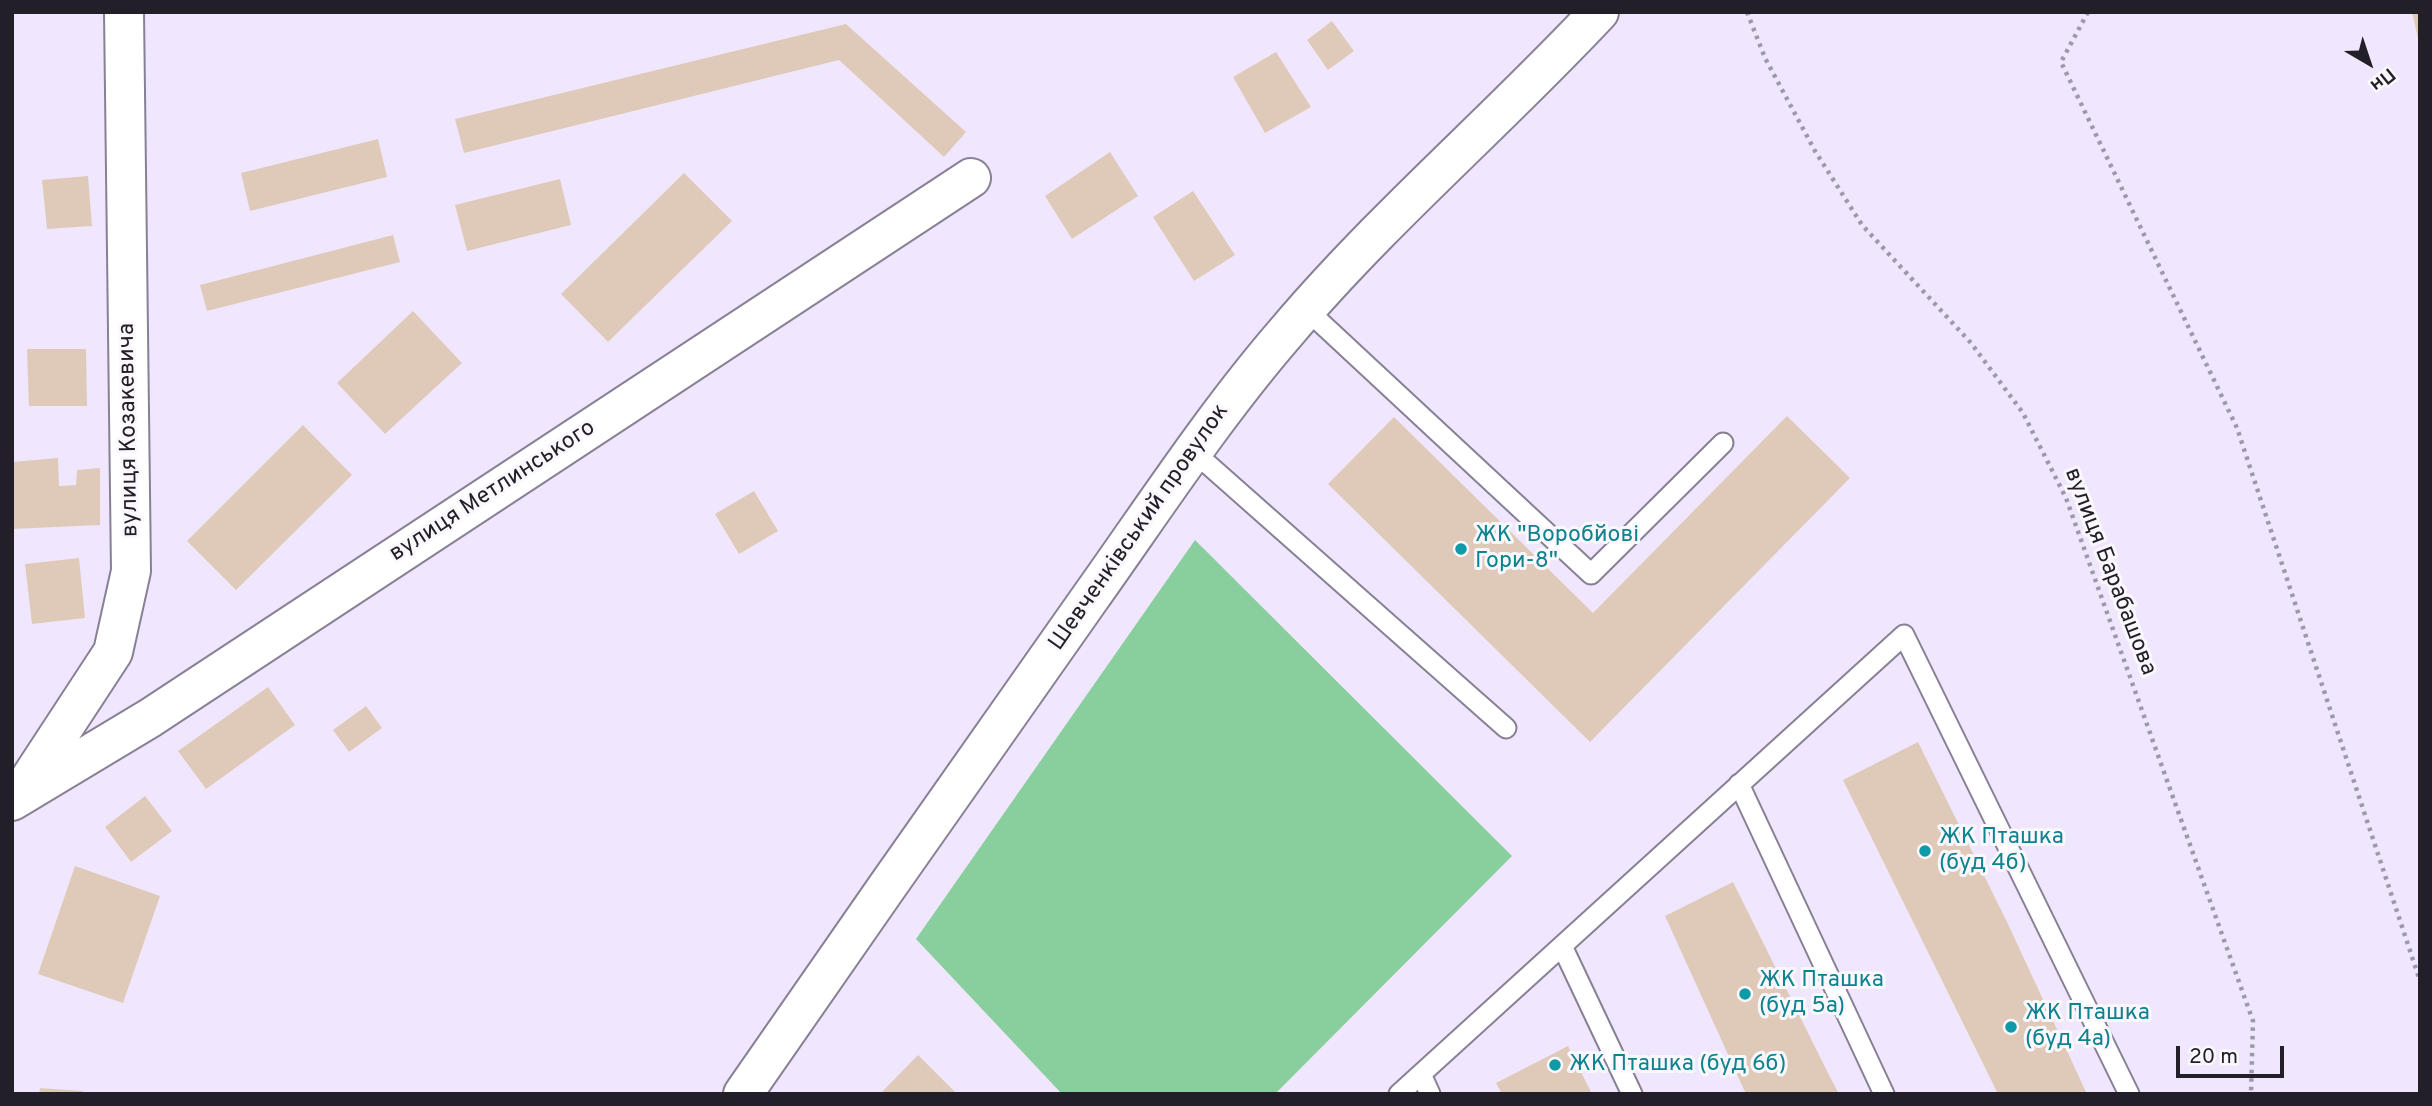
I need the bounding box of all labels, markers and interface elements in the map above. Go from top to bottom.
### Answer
north arrow [2334,28,2404,98]
text: Пн [2365,62,2400,97]
street label: вулиця Козакевича [114,323,146,537]
street label: Шевченківський провулок [1044,399,1236,657]
street label: вулиця Метлинського [385,415,601,569]
street label: вулиця Барабашова [2057,464,2161,680]
place label: ЖК "Воробйові Гори-8" [1475,522,1639,576]
marker: ЖК "Воробйові Гори-8" [1453,541,1469,557]
place label: ЖК Пташка (буд 4б) [1939,824,2064,878]
marker: ЖК Пташка (буд 4б) [1917,843,1933,859]
place label: ЖК Пташка (буд 5а) [1759,967,1884,1021]
marker: ЖК Пташка (буд 5а) [1737,986,1753,1002]
place label: ЖК Пташка (буд 4а) [2025,1000,2150,1054]
marker: ЖК Пташка (буд 4а) [2003,1019,2019,1035]
scale bar [2180,1032,2288,1076]
text: 20 m [2189,1044,2238,1071]
place label: ЖК Пташка (буд 6б) [1569,1051,1786,1079]
marker: ЖК Пташка (буд 6б) [1547,1057,1563,1073]

